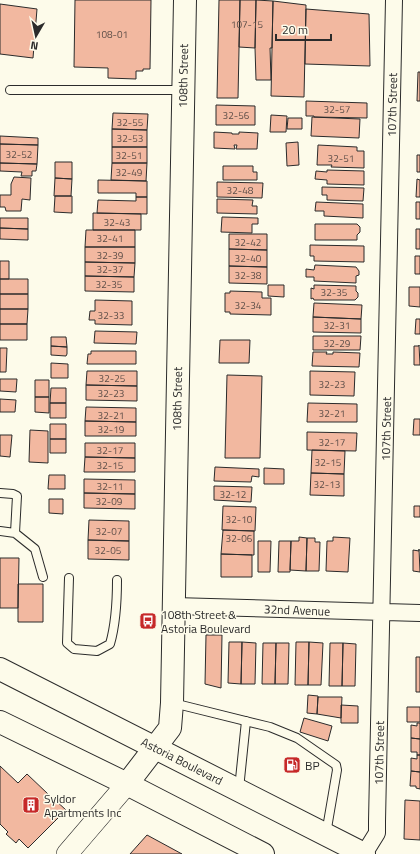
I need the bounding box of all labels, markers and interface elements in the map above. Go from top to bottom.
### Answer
north arrow [16,16,56,56]
scale bar [276,16,331,42]
house number: 107-15 [231,17,264,32]
text: 20 m [282,20,308,39]
house number: 108-01 [96,27,128,42]
text: N [29,37,39,54]
street label: 108th Street [173,43,193,108]
street label: 107th Street [382,72,402,137]
house number: 32-57 [324,102,350,117]
house number: 32-56 [223,108,250,123]
house number: 32-55 [117,115,144,130]
house number: 32-53 [117,131,143,146]
house number: 32-52 [6,147,32,162]
house number: 32-51 [116,148,142,163]
house number: 32-51 [328,151,354,166]
house number: 32-49 [116,165,143,180]
house number: 32-48 [227,183,254,198]
house number: 32-43 [104,215,130,230]
house number: 32-41 [97,231,123,246]
house number: 32-42 [235,235,261,250]
house number: 32-39 [97,248,124,263]
house number: 32-40 [235,251,262,266]
house number: 32-37 [97,262,123,277]
house number: 32-38 [235,268,262,283]
house number: 32-35 [96,277,123,292]
house number: 32-35 [321,285,348,300]
house number: 32-34 [235,298,262,313]
house number: 32-33 [98,308,124,323]
house number: 32-31 [324,318,350,333]
house number: 32-29 [324,336,351,351]
street label: 108th Street [167,366,187,431]
house number: 32-25 [99,371,126,386]
house number: 32-23 [319,377,345,392]
house number: 32-23 [98,386,124,401]
street label: 107th Street [376,396,396,461]
house number: 32-21 [319,406,345,421]
house number: 32-21 [98,408,124,423]
house number: 32-19 [98,422,125,437]
house number: 32-17 [319,435,345,450]
house number: 32-17 [97,443,123,458]
house number: 32-15 [315,455,342,470]
house number: 32-15 [97,458,124,473]
house number: 32-13 [314,477,340,492]
house number: 32-11 [97,479,123,494]
house number: 32-12 [220,487,246,502]
house number: 32-09 [96,494,123,509]
house number: 32-10 [226,512,253,527]
house number: 32-07 [96,524,122,539]
house number: 32-06 [226,531,253,546]
house number: 32-05 [95,543,122,558]
street label: 32nd Avenue [263,599,331,621]
place label: 108th Street & Astoria Boulevard [161,605,251,638]
bus stop icon: 108th Street & Astoria Boulevard [138,611,158,631]
street label: 107th Street [369,720,389,785]
street label: Astoria Boulevard [138,732,226,790]
fuel station icon: BP [282,755,302,775]
place label: BP [305,756,320,775]
place label: Syldor Apartments Inc [44,789,121,822]
building icon: Syldor Apartments Inc [21,795,41,815]

